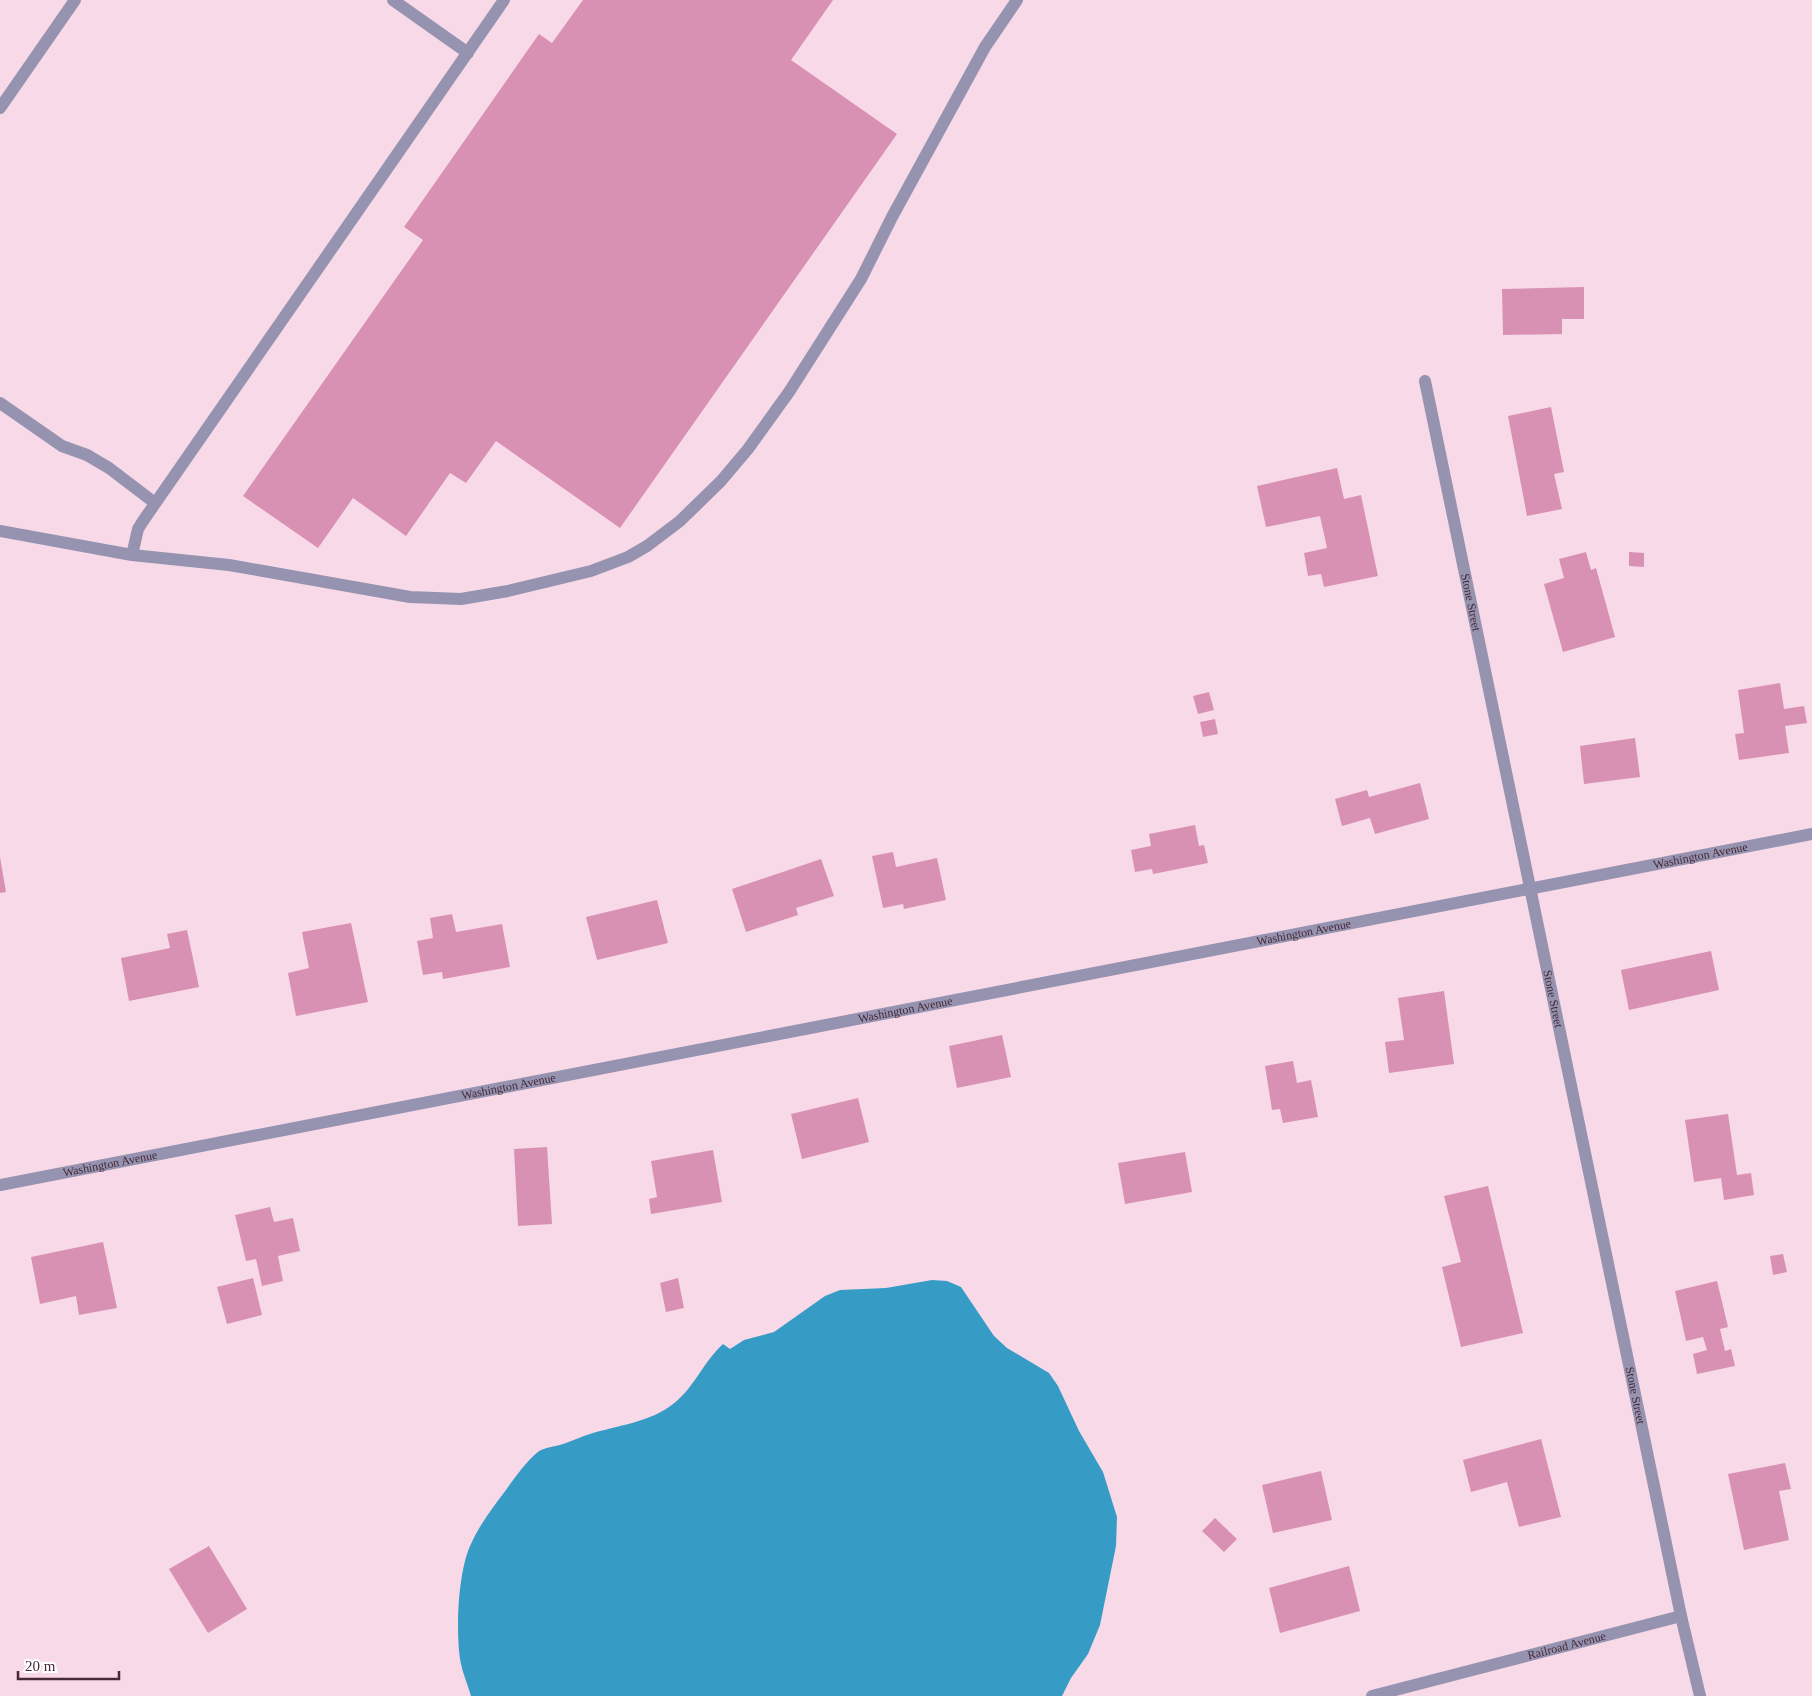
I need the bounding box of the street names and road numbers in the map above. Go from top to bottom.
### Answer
street label: Stone Street [1458,572,1484,633]
street label: Washington Avenue [1652,840,1749,872]
street label: Washington Avenue [1255,916,1352,948]
street label: Stone Street [1540,969,1566,1030]
street label: Washington Avenue [857,994,954,1026]
street label: Washington Avenue [460,1071,557,1102]
street label: Washington Avenue [62,1148,158,1180]
street label: Stone Street [1622,1365,1648,1426]
street label: Railroad Avenue [1526,1629,1607,1662]

